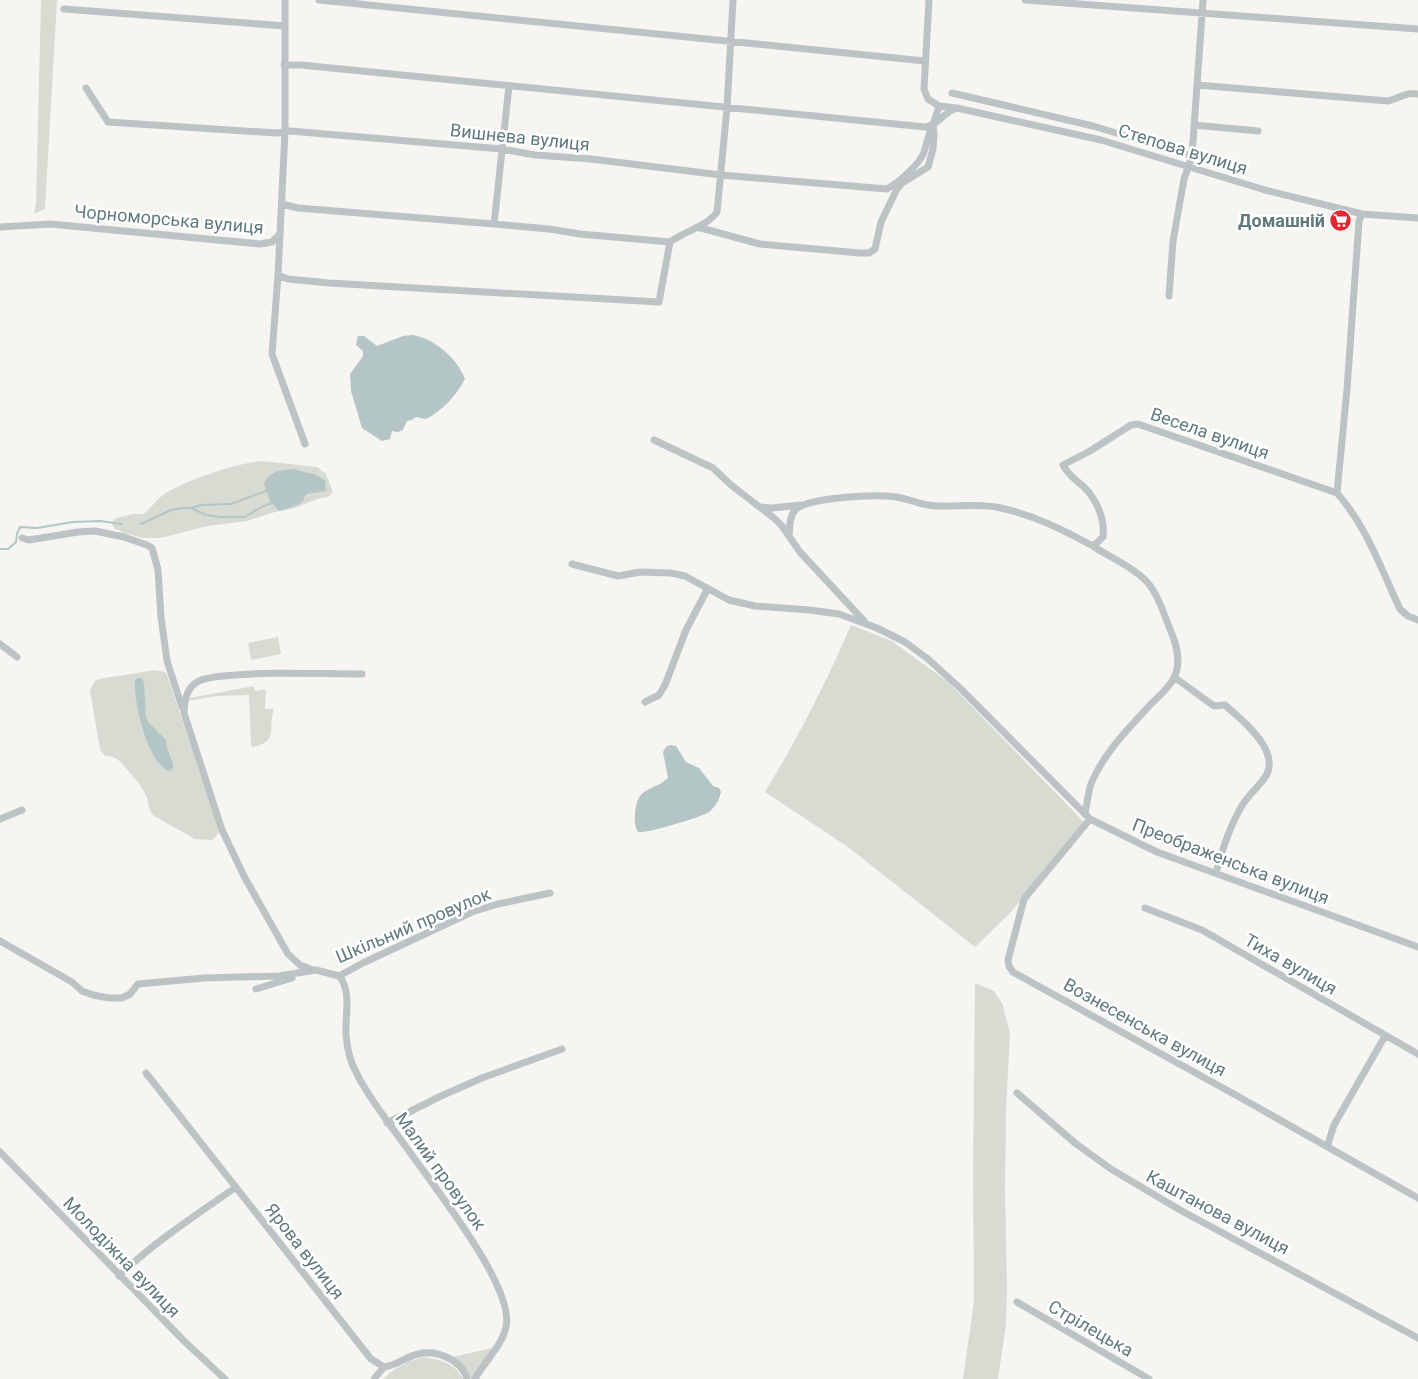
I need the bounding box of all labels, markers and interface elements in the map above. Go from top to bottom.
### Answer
street label: Вишнева вулиця [449,119,591,155]
street label: Степова вулиця [1116,119,1250,179]
street label: Чорноморська вулиця [73,200,265,238]
supermarket icon: Домашній [1329,208,1353,232]
place label: Домашній [1238,210,1325,231]
street label: Весела вулиця [1148,403,1272,463]
street label: Преображенська вулиця [1130,814,1332,908]
street label: Шкільний провулок [332,883,494,967]
street label: Тиха вулиця [1241,929,1341,999]
street label: Вознесенська вулиця [1060,973,1230,1081]
street label: Малий провулок [391,1108,491,1234]
street label: Каштанова вулиця [1143,1165,1293,1259]
street label: Молодіжна вулиця [59,1192,185,1322]
street label: Ярова вулиця [261,1199,349,1303]
street label: Стрілецька [1045,1295,1137,1361]

